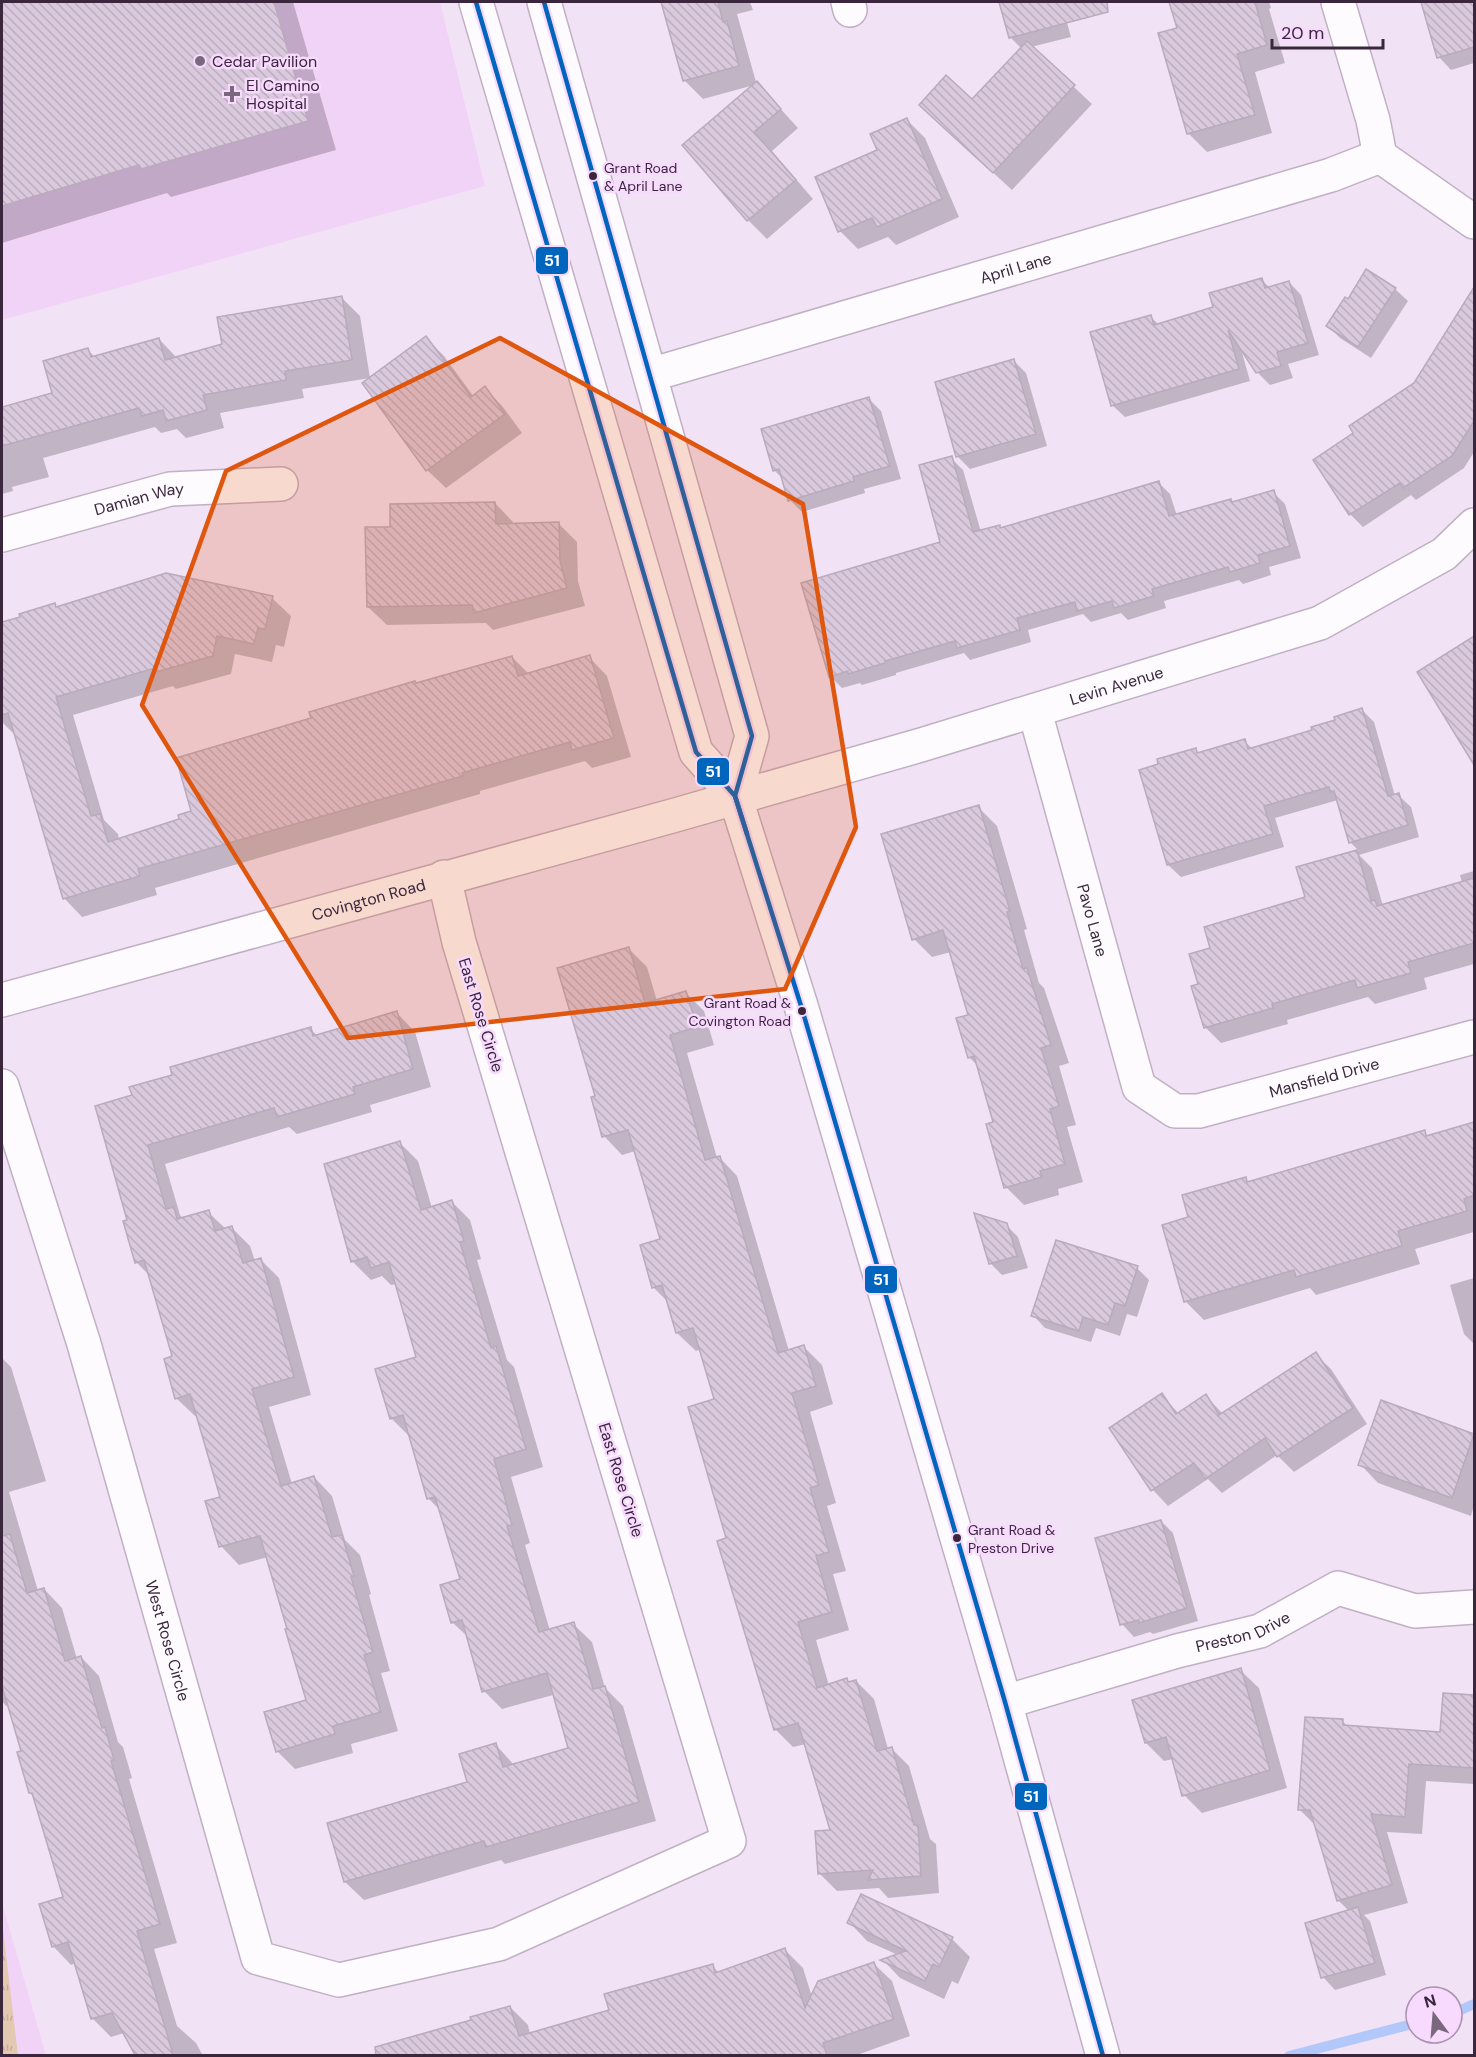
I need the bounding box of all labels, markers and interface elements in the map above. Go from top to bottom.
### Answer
scale bar [1272,12,1383,50]
text: 20 m [1281,21,1324,45]
place label: Cedar Pavilion [212,51,317,72]
marker: Cedar Pavilion [193,54,207,68]
place label: El Camino Hospital [246,75,320,114]
marker: El Camino Hospital [223,85,241,103]
place label: Grant Road & April Lane [604,159,682,195]
marker: Grant Road & April Lane [587,170,599,182]
line badge: 51 [535,246,569,275]
street label: April Lane [977,247,1054,288]
text: 51 [544,250,560,271]
street label: Damian Way [92,478,184,520]
street label: Levin Avenue [1067,661,1166,709]
line badge: 51 [696,757,730,786]
text: 51 [705,761,721,782]
street label: Covington Road [309,874,428,925]
street label: Pavo Lane [1073,881,1113,959]
street label: East Rose Circle [454,955,508,1075]
place label: Grant Road & Covington Road [688,994,791,1030]
marker: Grant Road & Covington Road [796,1005,808,1017]
street label: Mansfield Drive [1267,1052,1382,1102]
line badge: 51 [864,1265,898,1294]
text: 51 [873,1269,889,1290]
street label: East Rose Circle [594,1420,648,1540]
place label: Grant Road & Preston Drive [968,1521,1055,1557]
marker: Grant Road & Preston Drive [951,1532,963,1544]
street label: West Rose Circle [141,1578,195,1703]
street label: Preston Drive [1193,1606,1294,1657]
line badge: 51 [1014,1782,1048,1811]
text: 51 [1023,1786,1039,1807]
north arrow [1404,1985,1464,2045]
text: N [1421,1989,1439,2013]

